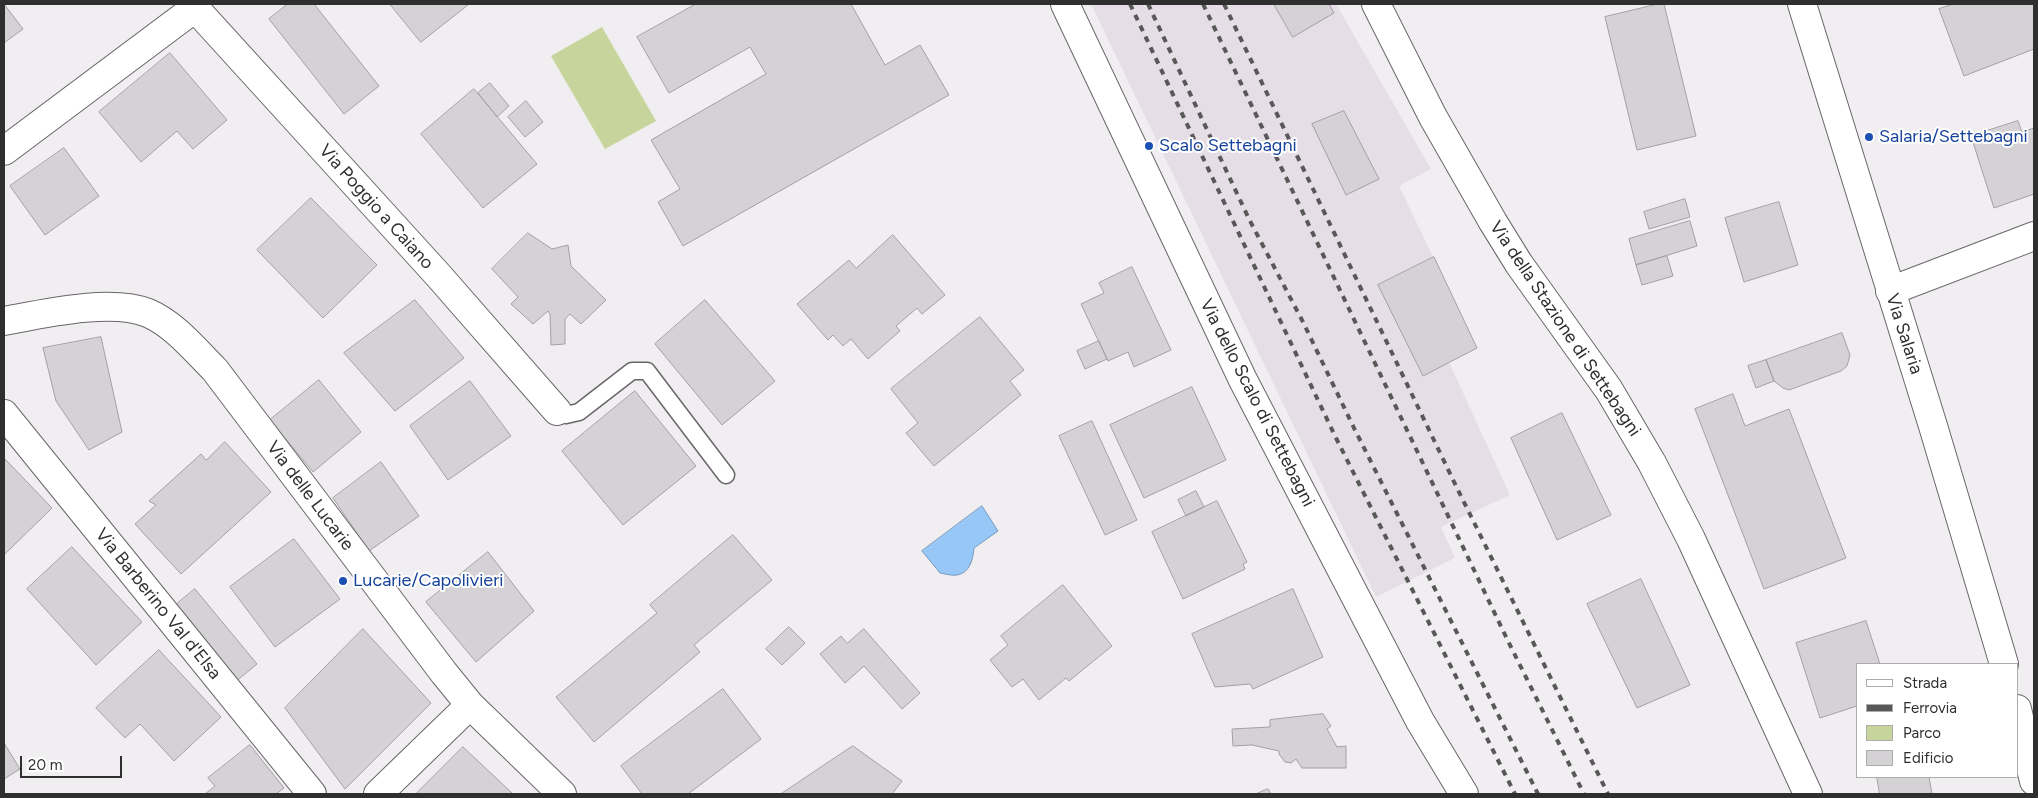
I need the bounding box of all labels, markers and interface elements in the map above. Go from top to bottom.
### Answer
place label: Salaria/Settebagni [1879,126,2028,148]
marker: Salaria/Settebagni [1863,131,1875,143]
place label: Scalo Settebagni [1159,135,1297,157]
street label: Via Poggio a Caiano [314,140,438,274]
marker: Scalo Settebagni [1143,140,1155,152]
street label: Via della Stazione di Settebagni [1485,217,1645,441]
street label: Via Salaria [1881,291,1927,377]
street label: Via dello Scalo di Settebagni [1195,296,1319,510]
street label: Via delle Lucarie [262,437,358,555]
street label: Via Barberino Val d'Elsa [91,524,225,684]
place label: Lucarie/Capolivieri [353,570,503,592]
marker: Lucarie/Capolivieri [337,575,349,587]
legend [1856,663,2018,778]
text: Strada [1903,674,1947,692]
text: Ferrovia [1903,699,1957,717]
text: Parco [1903,724,1941,742]
scale bar [22,746,125,778]
text: Edificio [1903,749,1953,767]
text: 20 m [28,756,62,774]

